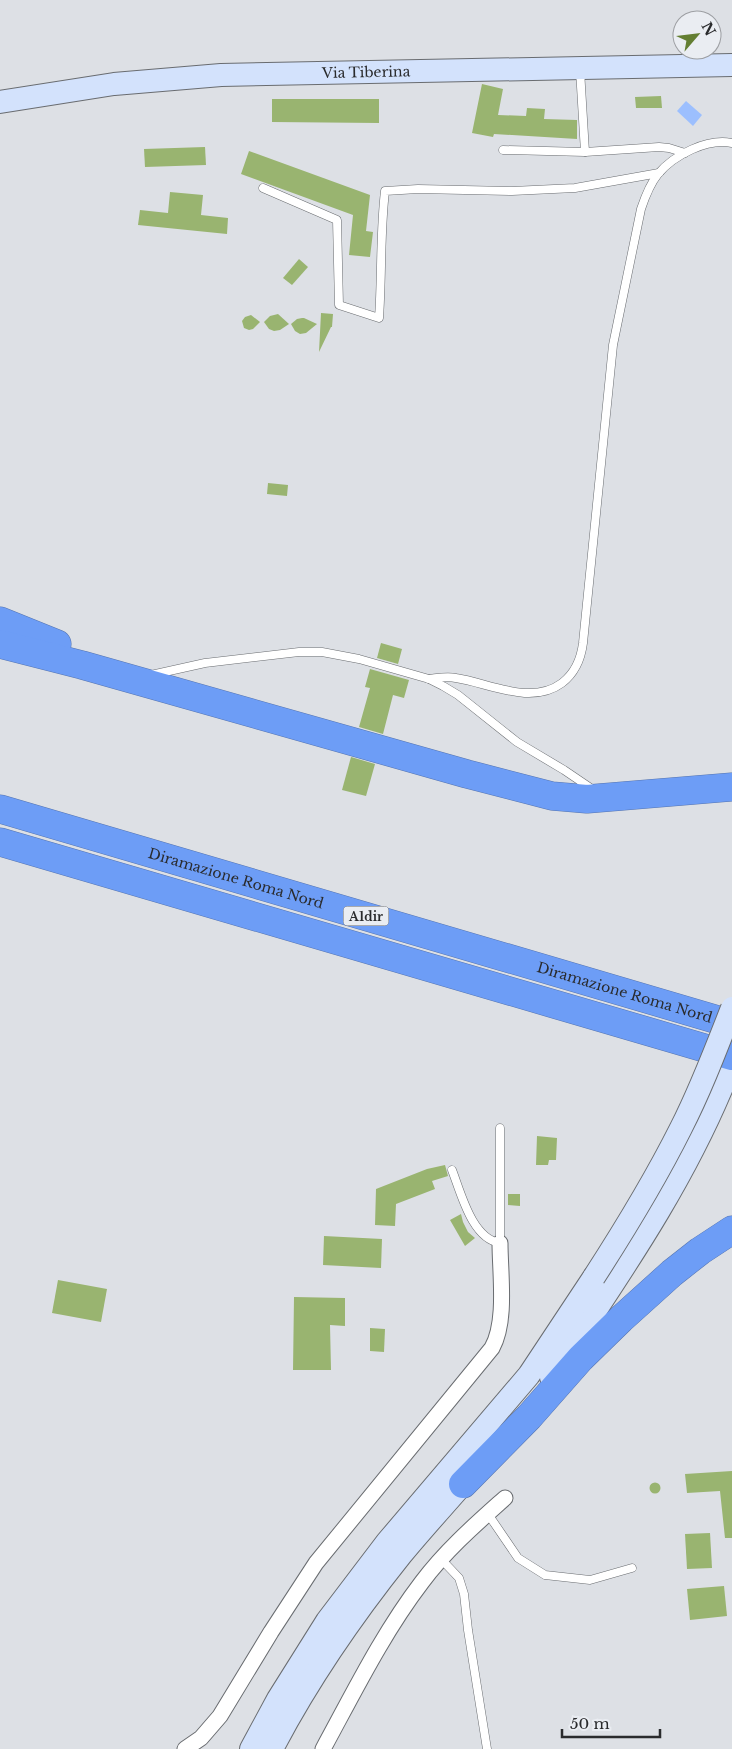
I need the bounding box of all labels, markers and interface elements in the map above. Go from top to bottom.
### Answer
north arrow [672,10,722,60]
text: N [697,19,720,39]
street label: Via Tiberina [321,62,411,82]
street label: Diramazione Roma Nord [146,844,326,913]
road number: A1dir [344,906,388,926]
street label: Diramazione Roma Nord [535,958,715,1027]
scale bar [562,1706,660,1738]
text: 50 m [570,1714,610,1733]

